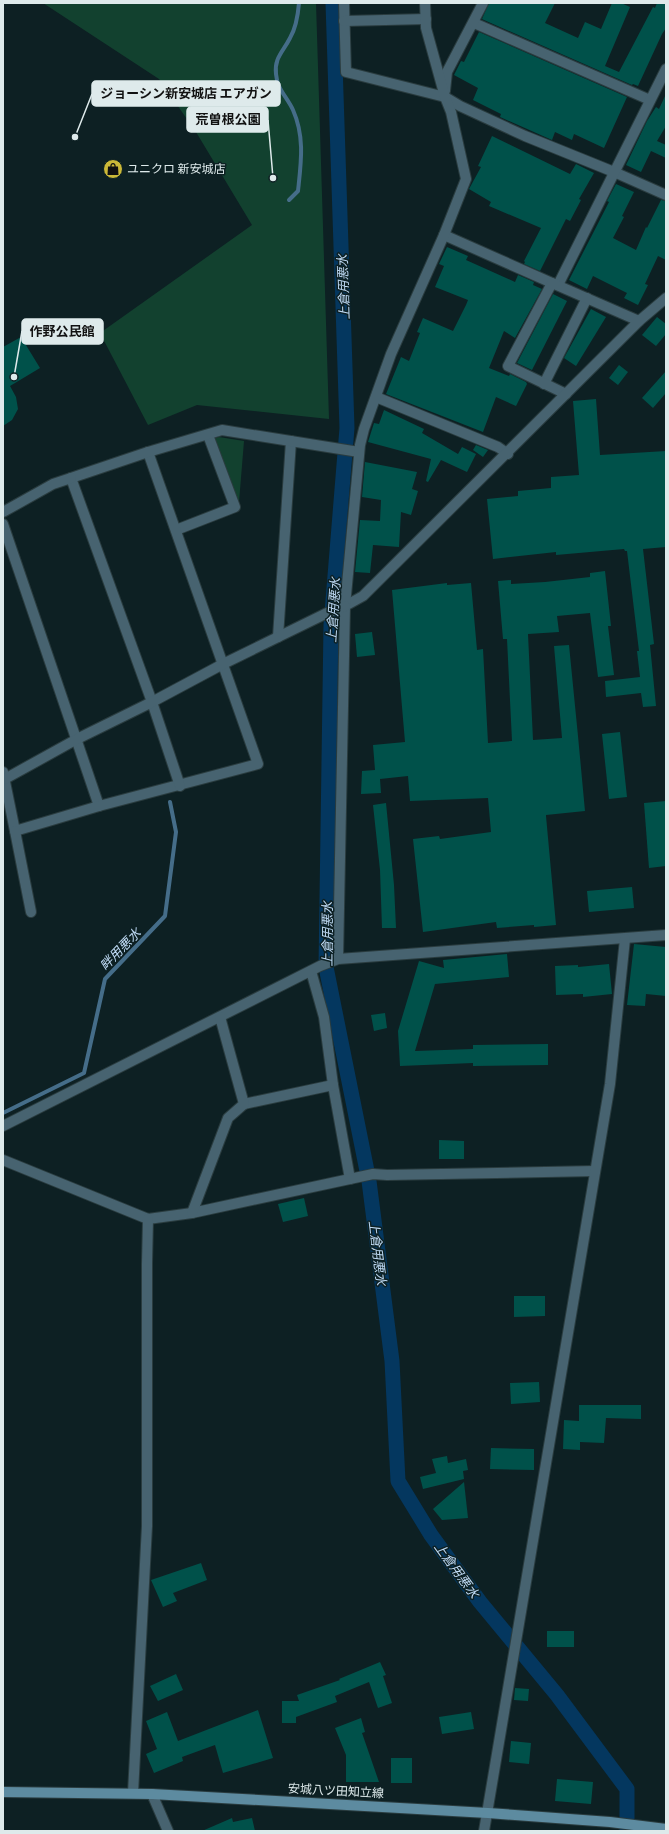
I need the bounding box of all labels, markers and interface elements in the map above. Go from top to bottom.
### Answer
callout: ジョーシン新安城店 エアガン [92,81,280,106]
text: ジョーシン新安城店 エアガン [100,85,272,102]
callout: 荒曽根公園 [187,107,268,132]
text: 荒曽根公園 [195,111,261,128]
shop icon: ユニクロ 新安城店 [102,158,124,180]
place label: ユニクロ 新安城店 [127,161,226,176]
water label: 上倉用悪水 [334,252,353,320]
callout: 作野公民館 [22,319,103,344]
text: 作野公民館 [29,323,95,340]
water label: 上倉用悪水 [323,575,344,643]
water label: 上倉用悪水 [319,900,336,967]
water label: 畔用悪水 [96,923,146,974]
water label: 上倉用悪水 [365,1220,390,1288]
water label: 上倉用悪水 [431,1539,484,1603]
street label: 安城八ツ田知立線 [288,1780,384,1801]

